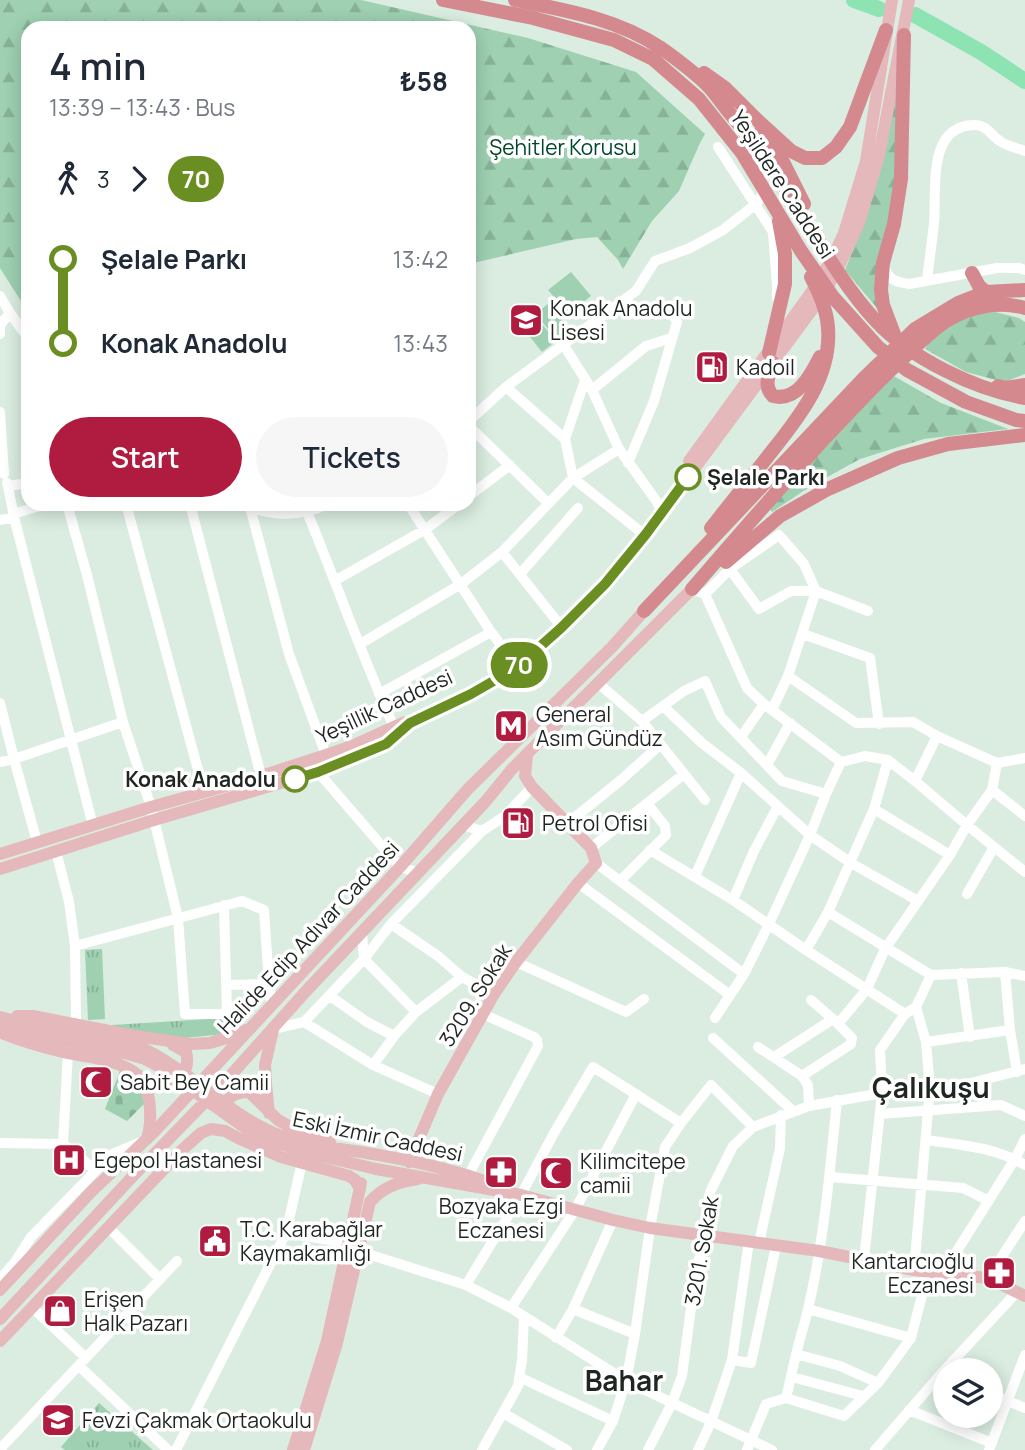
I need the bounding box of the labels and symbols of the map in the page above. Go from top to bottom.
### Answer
street label: Yeşildere Caddesi [725,104,841,264]
park label: Şehitler Korusu [489,133,637,161]
place label: Konak Anadolu Lisesi [550,294,693,346]
school or university icon: Konak Anadolu Lisesi [507,301,545,339]
fuel station icon: Kadoil [693,348,731,386]
place label: Kadoil [736,353,795,381]
place label: Şelale Parkı [707,463,825,491]
marker: Şelale Parkı [675,464,701,490]
line badge: 70 [488,642,550,688]
street label: Yeşillik Caddesi [311,662,457,750]
place label: General Asım Gündüz [536,700,663,752]
metro station icon: General Asım Gündüz [492,707,530,745]
place label: Konak Anadolu [125,765,276,793]
marker: Konak Anadolu [282,766,308,792]
fuel station icon: Petrol Ofisi [499,804,537,842]
place label: Petrol Ofisi [542,809,648,837]
street label: Halide Edip Adıvar Caddesi [211,834,405,1040]
street label: 3209. Sokak [432,938,518,1052]
mosque icon: Sabit Bey Camii [77,1063,115,1101]
place label: Sabit Bey Camii [120,1068,269,1096]
district label: Çalıkuşu [872,1068,990,1106]
street label: Eski İzmir Caddesi [291,1104,465,1168]
hospital icon: Egepol Hastanesi [50,1141,88,1179]
place label: Egepol Hastanesi [94,1146,262,1174]
place label: Kilimcitepe camii [580,1147,686,1199]
pharmacy icon: Bozyaka Ezgi Eczanesi [482,1153,520,1191]
mosque icon: Kilimcitepe camii [537,1154,575,1192]
place label: Bozyaka Ezgi Eczanesi [439,1192,563,1244]
street label: 3201. Sokak [678,1193,725,1308]
place label: T.C. Karabağlar Kaymakamlığı [240,1215,383,1267]
public building icon: T.C. Karabağlar Kaymakamlığı [196,1222,234,1260]
place label: Kantarcıoğlu Eczanesi [852,1247,974,1299]
pharmacy icon: Kantarcıoğlu Eczanesi [980,1254,1018,1292]
place label: Erişen Halk Pazarı [84,1285,188,1337]
shop icon: Erişen Halk Pazarı [41,1292,79,1330]
district label: Bahar [585,1361,663,1399]
school or university icon: Fevzi Çakmak Ortaokulu [39,1401,77,1439]
place label: Fevzi Çakmak Ortaokulu [82,1406,312,1434]

